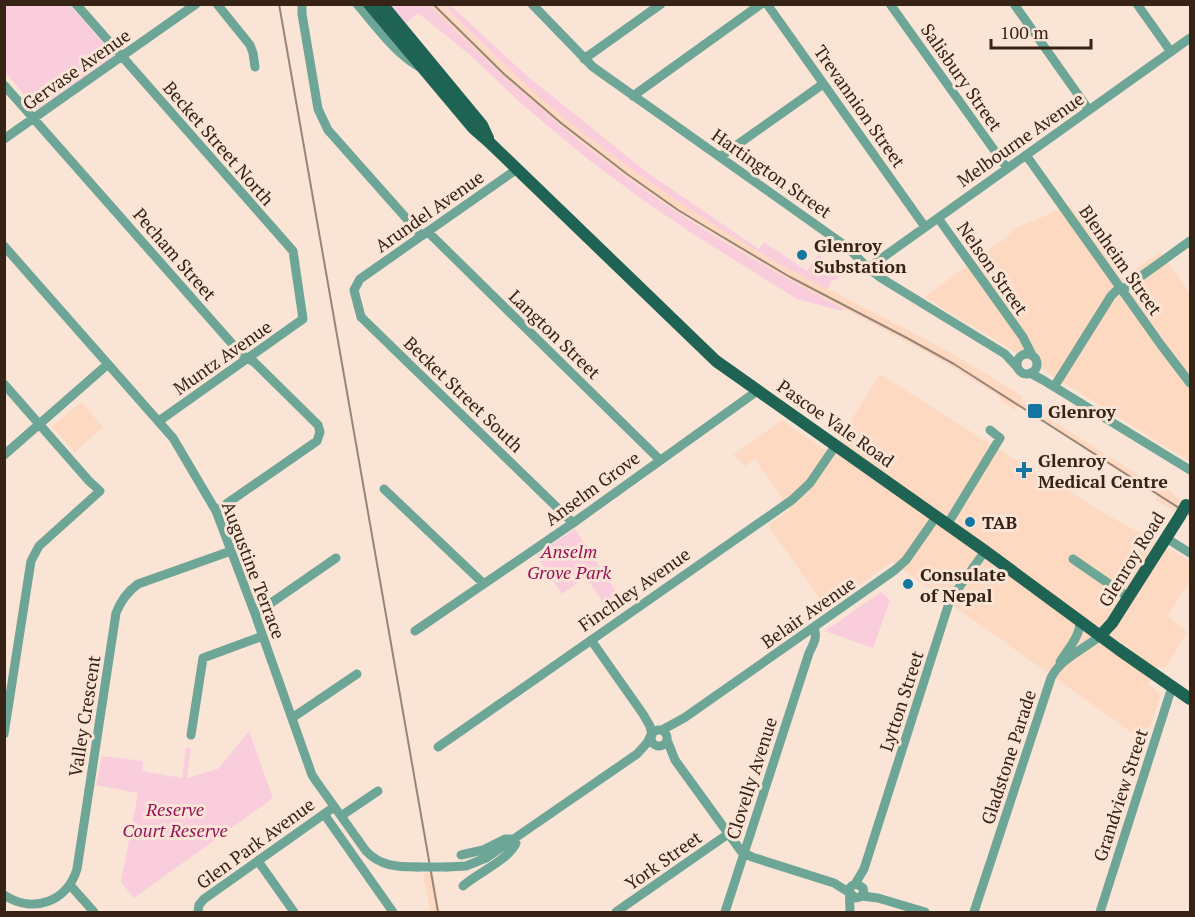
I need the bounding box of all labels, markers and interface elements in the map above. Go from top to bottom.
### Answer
scale bar [991,12,1092,50]
street label: Salisbury Street [916,18,1008,136]
text: 100 m [1000,20,1049,44]
street label: Gervase Avenue [17,23,135,115]
street label: Trevannion Street [809,40,911,172]
street label: Becket Street North [158,76,280,211]
street label: Melbourne Avenue [952,86,1088,192]
street label: Hartington Street [707,123,837,223]
street label: Arundel Avenue [370,165,488,257]
street label: Blenheim Street [1074,200,1168,320]
street label: Pecham Street [128,203,222,306]
street label: Nelson Street [952,217,1034,320]
place label: Glenroy Substation [814,233,907,278]
marker: Glenroy Substation [795,248,809,262]
street label: Langton Street [504,284,606,384]
street label: Muntz Avenue [168,314,276,400]
street label: Becket Street South [399,331,529,458]
street label: Pascoe Vale Road [773,374,899,472]
place label: Glenroy [1048,399,1116,423]
marker: Glenroy [1026,402,1044,420]
street label: Anselm Grove [540,445,644,531]
place label: Glenroy Medical Centre [1038,448,1168,493]
marker: Glenroy Medical Centre [1015,461,1033,479]
street label: Augustine Terrace [217,498,291,642]
street label: Glenroy Road [1092,507,1170,611]
place label: TAB [982,510,1018,534]
marker: TAB [963,515,977,529]
park label: Anselm Grove Park [527,539,611,584]
street label: Finchley Avenue [573,542,695,636]
place label: Consulate of Nepal [920,562,1006,607]
street label: Belair Avenue [756,571,860,653]
marker: Consulate of Nepal [901,577,915,591]
street label: Lytton Street [873,647,929,754]
street label: Valley Crescent [63,653,106,779]
street label: Gladstone Parade [975,687,1041,827]
street label: Clovelly Avenue [720,714,782,842]
street label: Grandview Street [1087,725,1153,864]
street label: Glen Park Avenue [191,792,319,894]
park label: Reserve Court Reserve [122,797,228,842]
street label: York Street [620,825,706,895]

